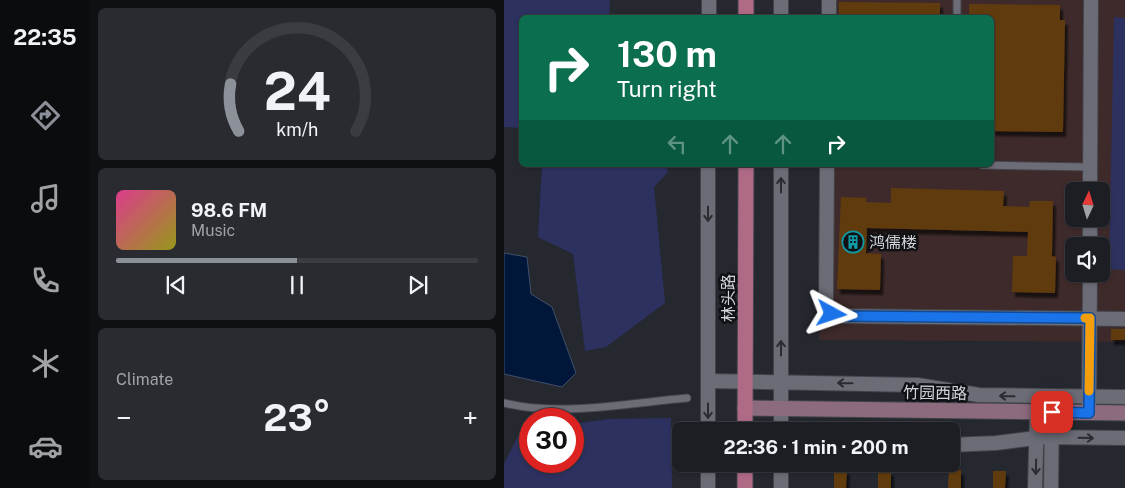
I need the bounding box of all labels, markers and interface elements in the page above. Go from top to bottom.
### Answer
text: 22:35 [13,24,77,50]
text: 130 m [617,34,717,75]
icon: right [534,35,599,100]
text: 24 [263,61,331,122]
text: Turn right [617,76,717,102]
icon: directions [28,98,63,133]
text: km/h [276,119,318,140]
icon: left [663,130,691,158]
icon: ahead [716,130,744,158]
icon: ahead [769,130,797,158]
icon: right [822,130,850,158]
one-way arrow [776,177,786,194]
icon: music [28,181,63,216]
north arrow [1065,182,1110,228]
map controls [1065,182,1110,282]
text: 98.6 FM [191,199,267,221]
one-way arrow [703,205,713,221]
text: Music [191,221,235,240]
building icon: 鸿儒楼 [841,230,865,254]
place label: 鸿儒楼 [869,233,917,252]
button: sound [1065,237,1110,282]
icon: phone [28,263,63,298]
icon: previous [162,271,190,299]
icon: pause [283,271,311,299]
icon: next [404,271,432,299]
street label: 林头路 [719,274,738,322]
position arrow [805,287,857,339]
one-way arrow [776,340,786,356]
icon: climate [28,346,63,381]
text: Climate [116,370,173,389]
one-way arrow [837,378,854,388]
street label: 竹园西路 [903,383,967,403]
one-way arrow [999,391,1015,400]
pin [1031,391,1073,433]
text: 23° [263,395,331,440]
icon: arrive [1038,398,1066,426]
text: − [116,401,132,434]
text: + [462,401,478,434]
one-way arrow [703,402,713,419]
speed limit sign: 30 [519,408,584,473]
icon: car [28,429,63,464]
one-way arrow [1078,433,1094,443]
text: 22:36 · 1 min · 200 m [724,436,908,458]
one-way arrow [1031,459,1041,475]

